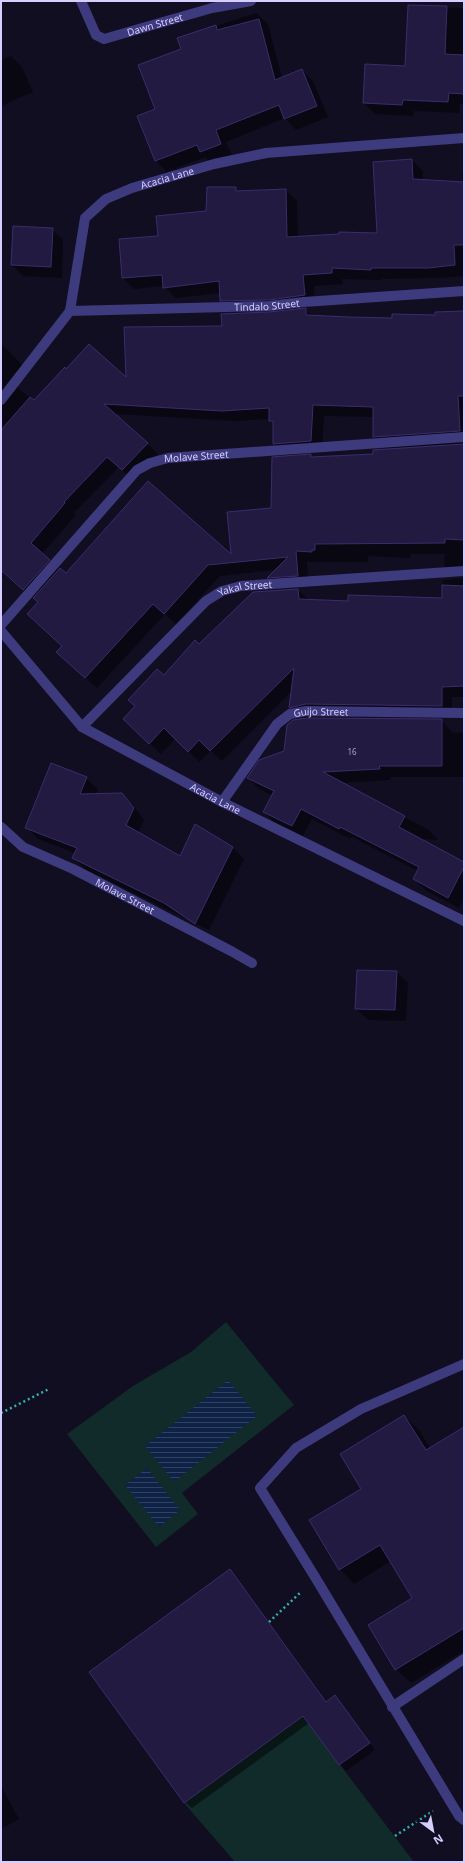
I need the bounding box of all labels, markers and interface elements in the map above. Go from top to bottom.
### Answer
street label: Dawn Street [125,10,185,39]
street label: Acacia Lane [139,163,196,192]
street label: Tindalo Street [234,296,301,314]
street label: Molave Street [164,447,229,465]
street label: Yakal Street [215,577,273,599]
street label: Guijo Street [292,704,349,720]
house number: 16 [347,746,357,757]
street label: Acacia Lane [188,779,243,817]
street label: Molave Street [93,875,157,917]
north arrow [413,1811,453,1851]
text: N [431,1831,446,1849]

